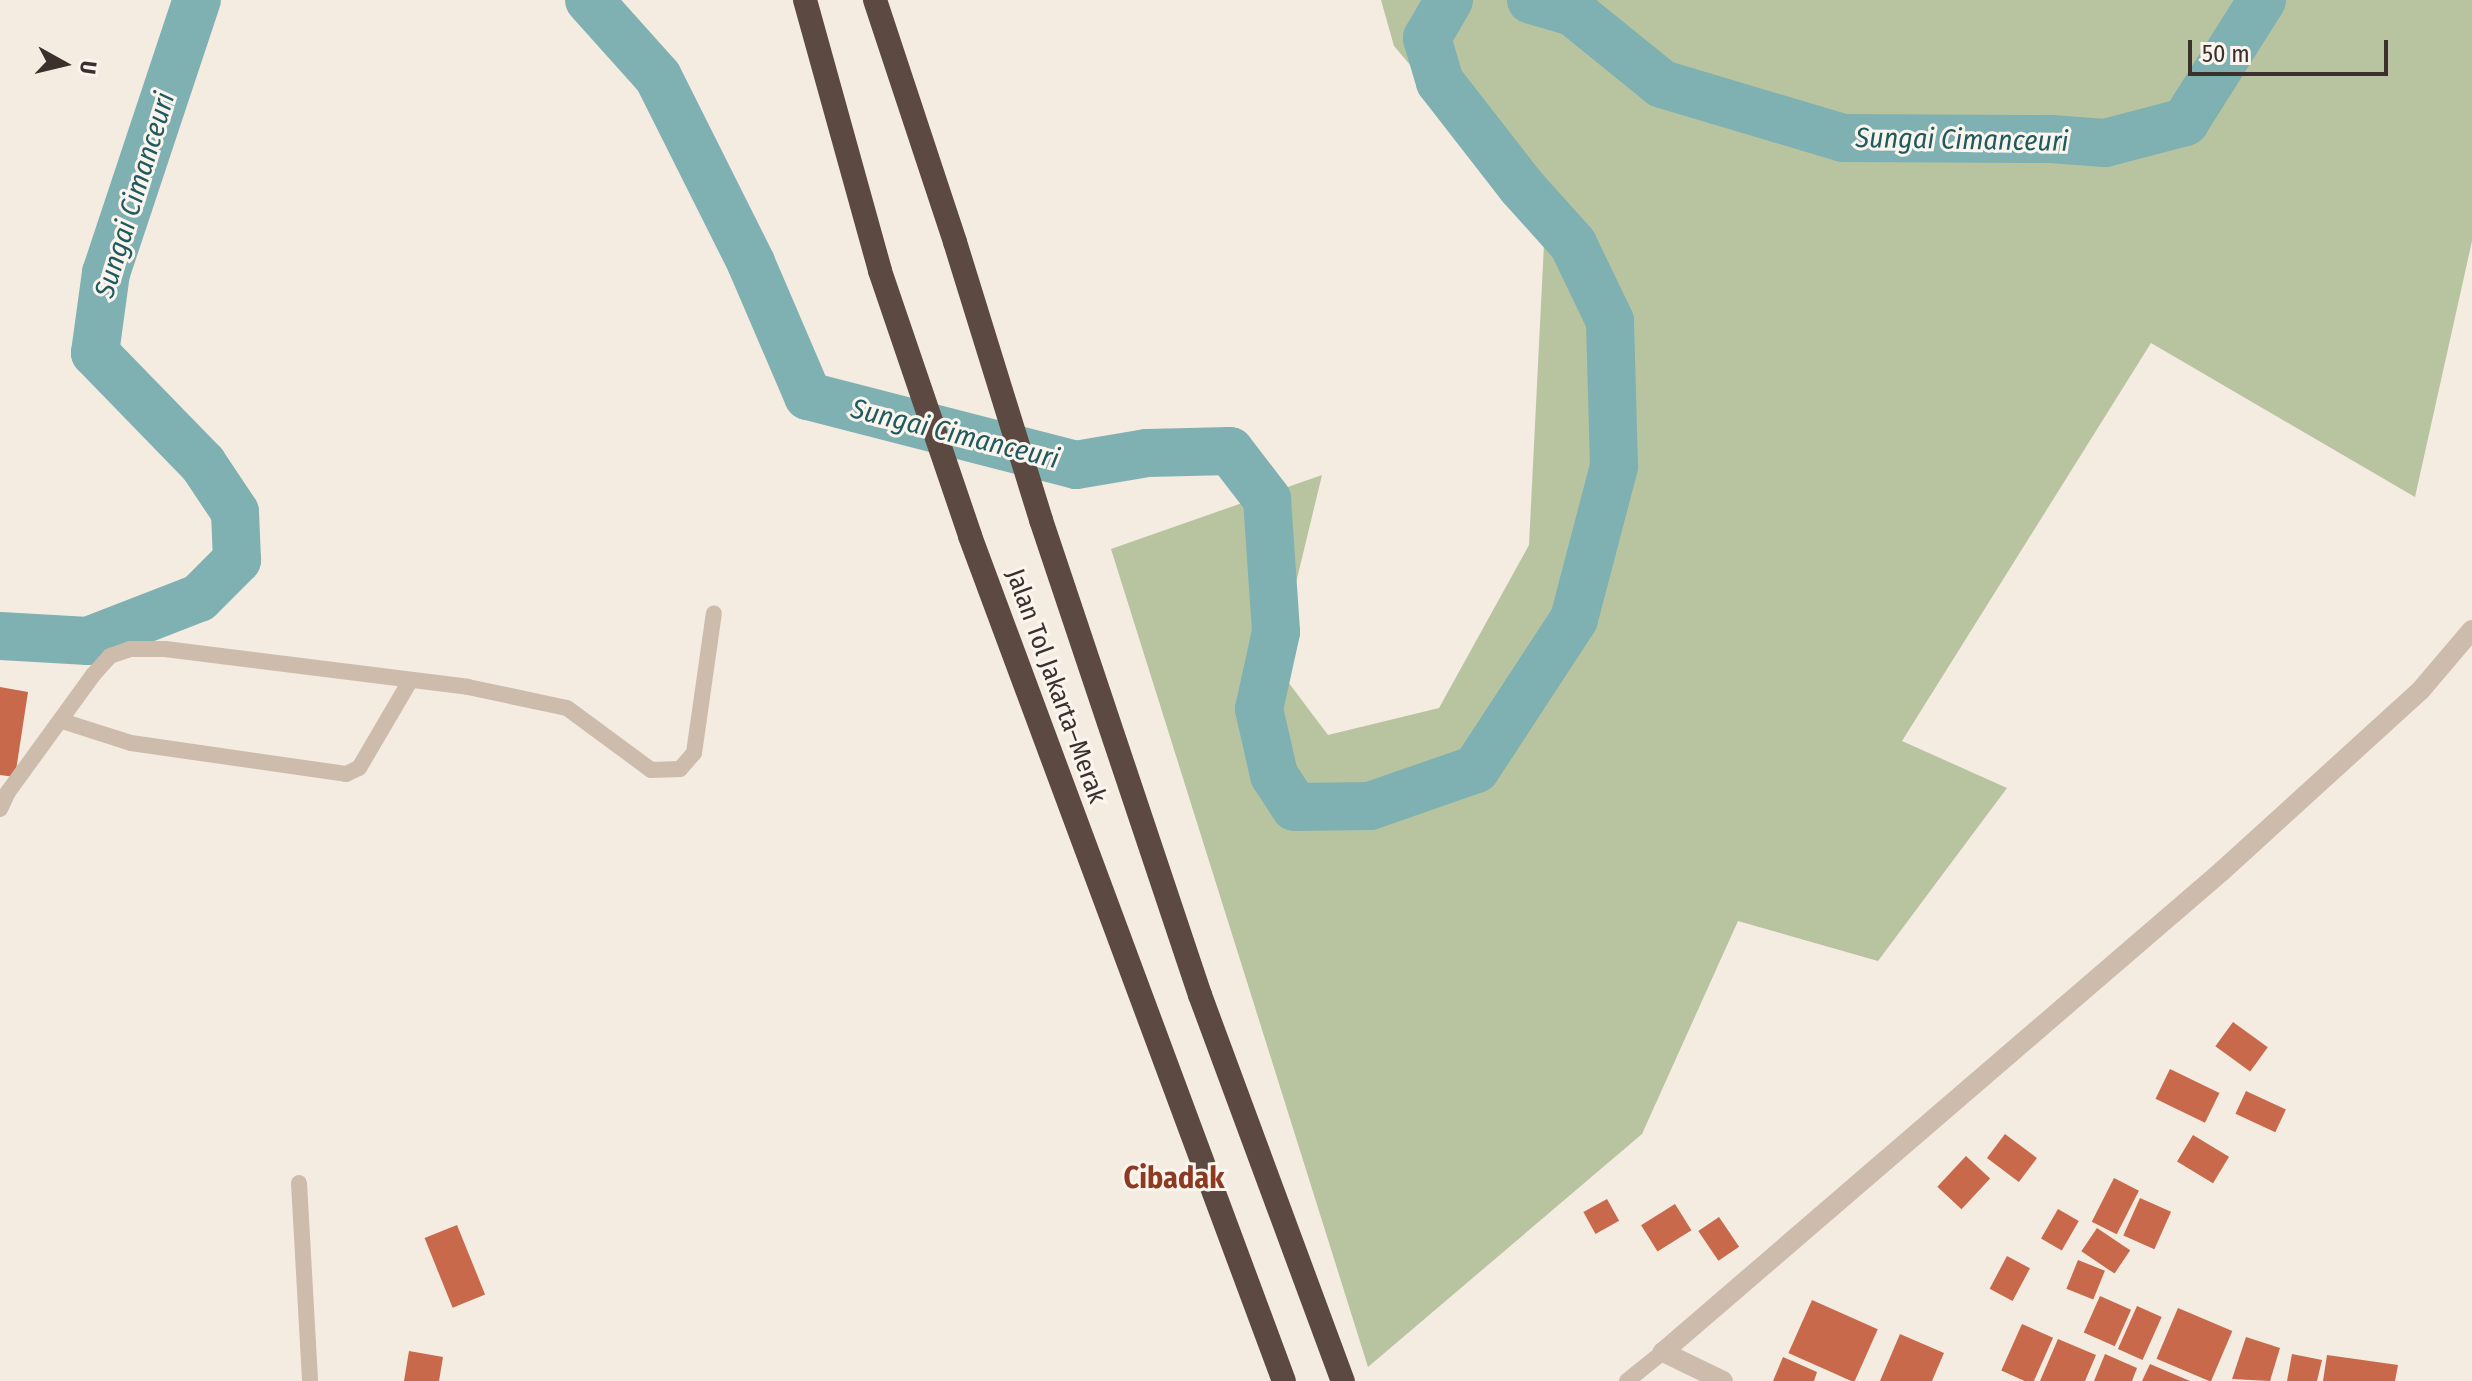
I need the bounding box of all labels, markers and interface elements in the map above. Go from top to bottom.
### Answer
north arrow [24,24,104,104]
scale bar [2192,24,2392,74]
text: 50 m [2202,40,2250,68]
text: U [74,59,103,76]
water label: Sungai Cimanceuri [88,88,182,302]
water label: Sungai Cimanceuri [1855,121,2069,159]
water label: Sungai Cimanceuri [848,392,1062,476]
street label: Jalan Tol Jakarta–Merak [999,565,1113,807]
district label: Cibadak [1124,1160,1224,1196]

